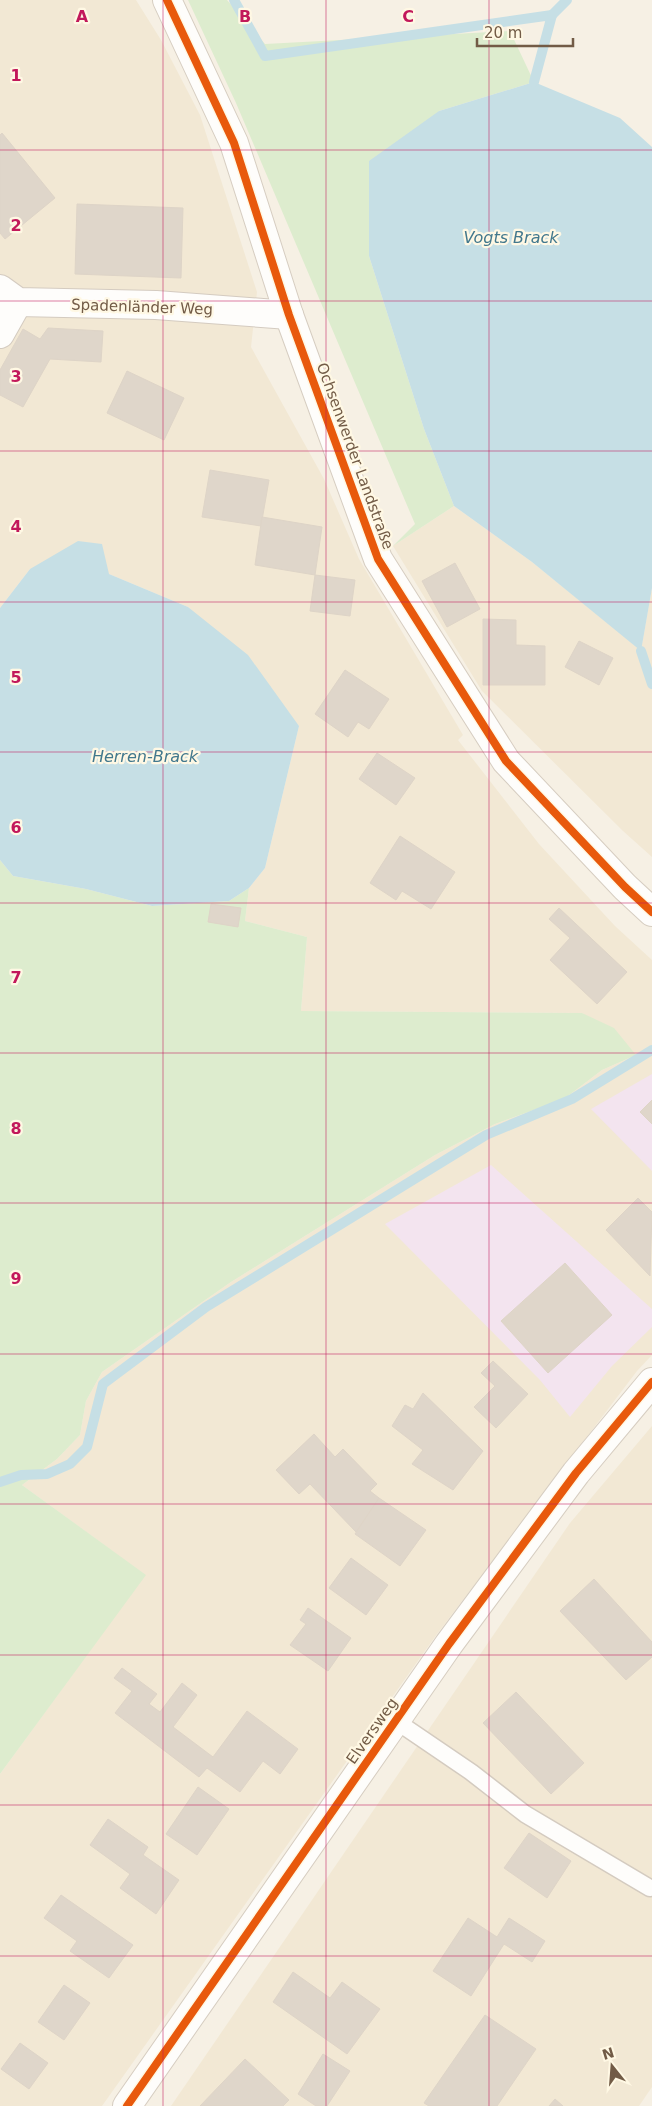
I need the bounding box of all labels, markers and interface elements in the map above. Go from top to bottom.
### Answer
text: A [76,7,89,26]
text: B [239,7,251,26]
text: C [402,7,414,26]
scale bar [477,15,573,47]
text: 20 m [484,24,522,42]
text: 1 [10,66,22,85]
text: 2 [10,216,22,235]
water label: Vogts Brack [463,228,559,247]
street label: Spadenländer Weg [71,296,213,318]
street label: Ochsenwerder Landstraße [313,360,397,552]
text: 3 [10,367,22,386]
text: 4 [10,517,22,536]
text: 5 [10,668,22,687]
water label: Herren-Brack [92,747,199,766]
text: 6 [10,818,22,837]
text: 7 [10,968,22,987]
text: 8 [10,1119,22,1138]
text: 9 [10,1269,22,1288]
street label: Elversweg [343,1694,401,1768]
north arrow [587,2041,637,2091]
text: N [600,2044,616,2063]

